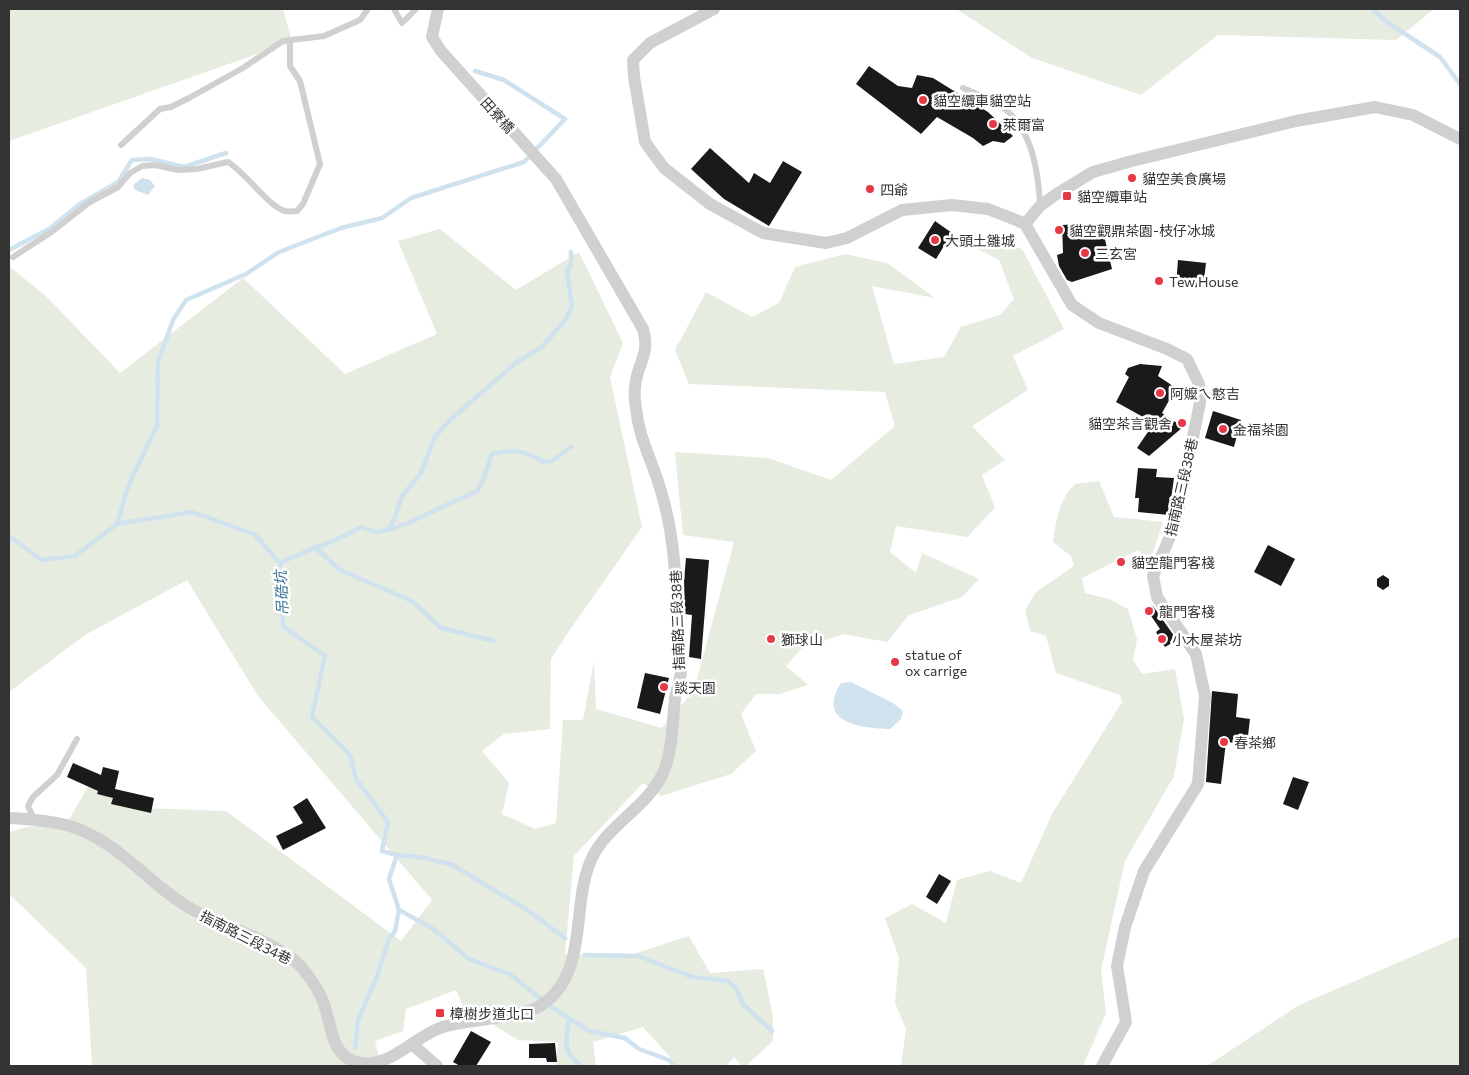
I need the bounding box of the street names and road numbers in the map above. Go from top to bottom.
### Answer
street label: 田寮橋 [478,94,518,136]
street label: 指南路三段38巷 [1161,436,1201,538]
street label: 指南路三段38巷 [667,569,687,671]
street label: 指南路三段34巷 [197,907,295,967]

